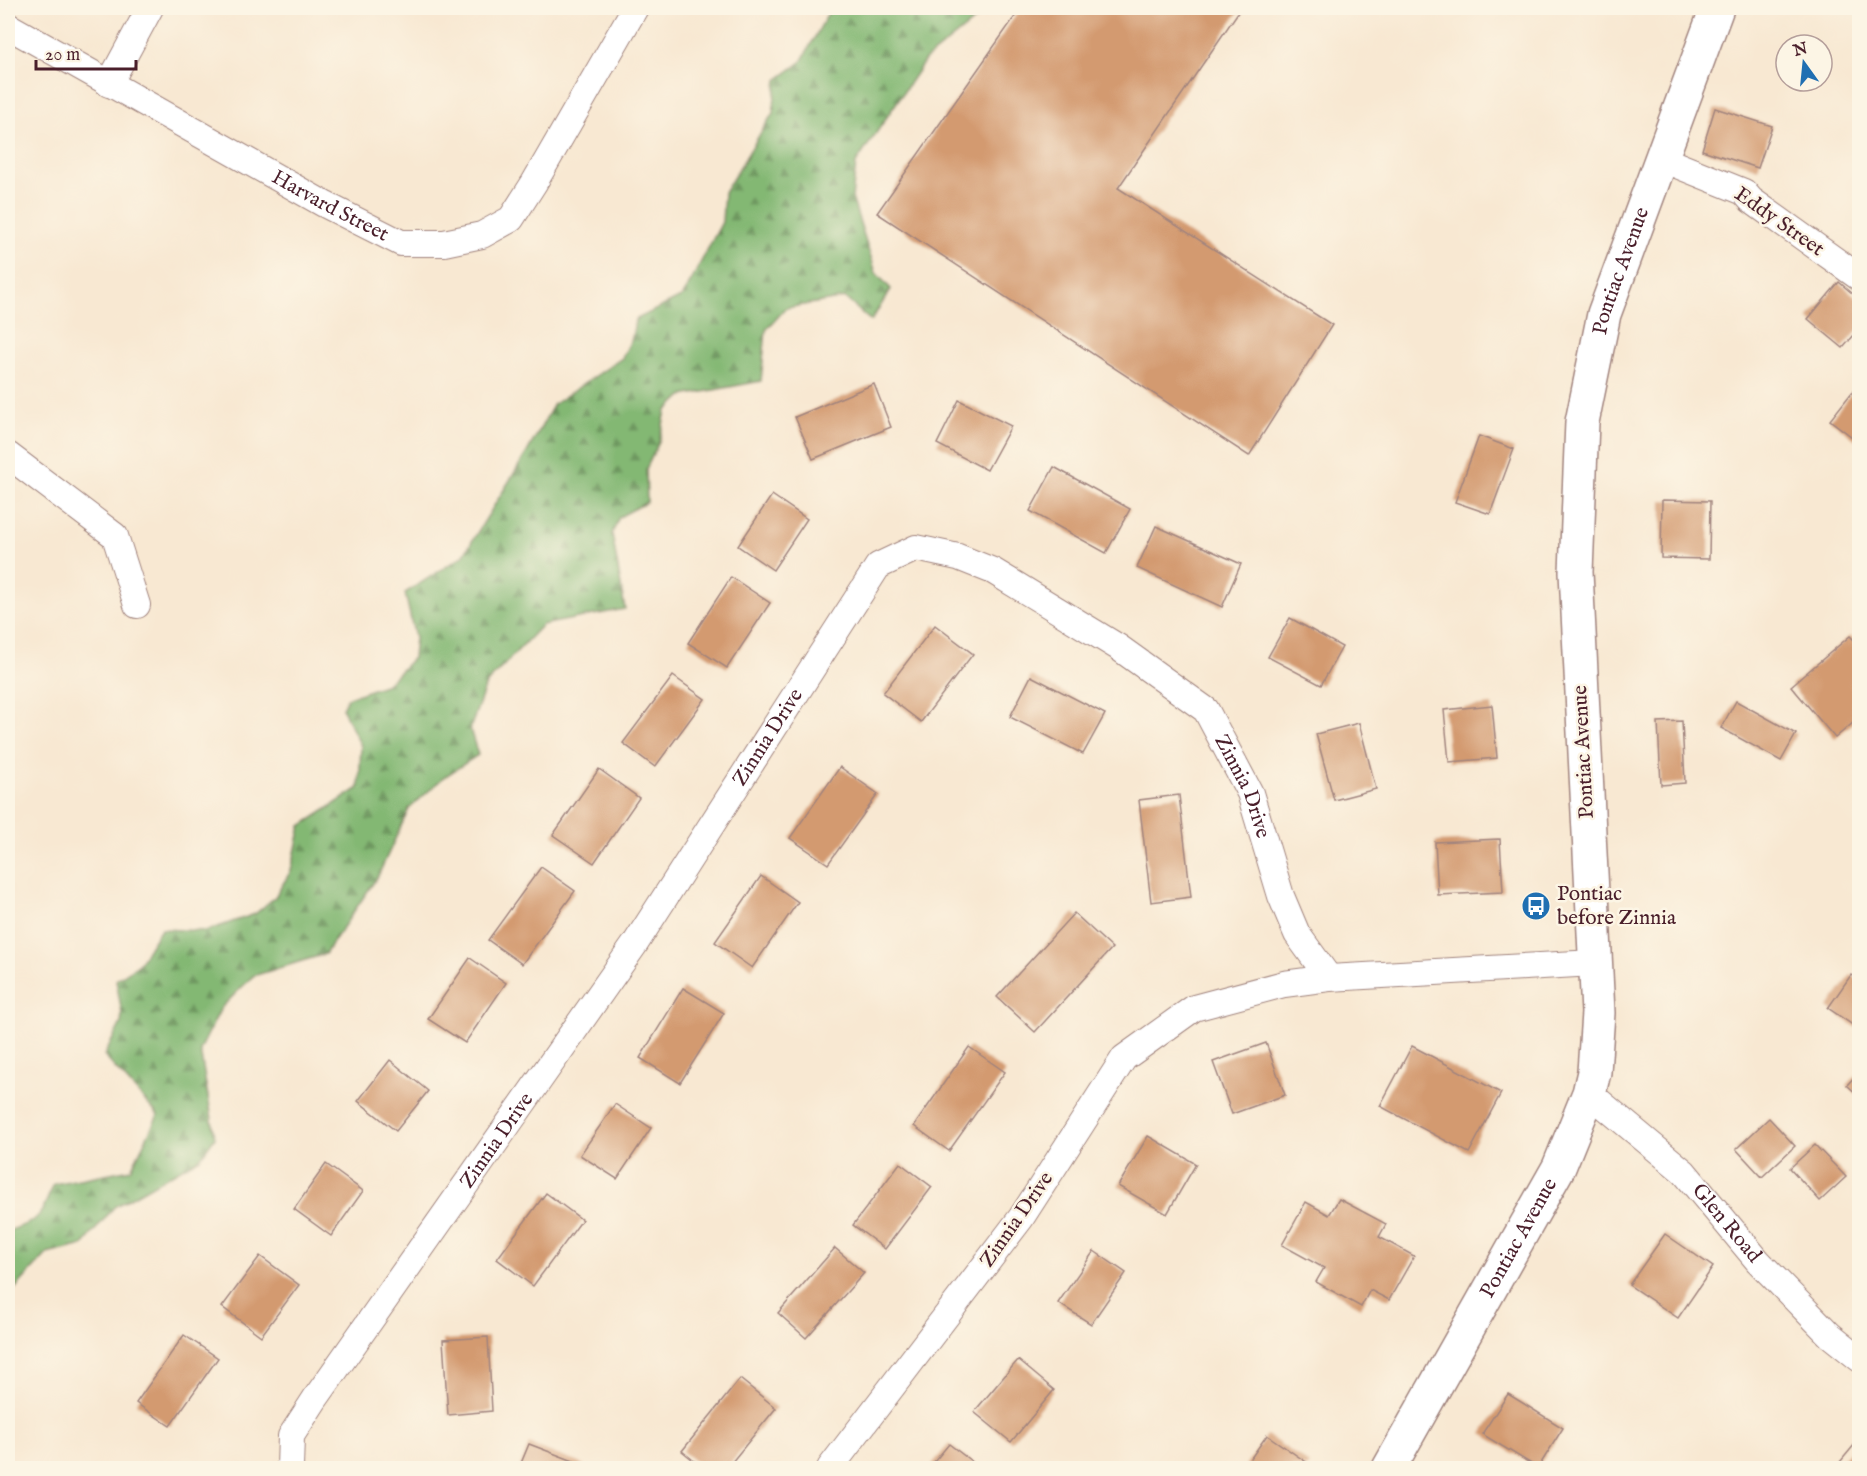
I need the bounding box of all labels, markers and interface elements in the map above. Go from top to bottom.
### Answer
scale bar [36,33,136,71]
north arrow [1774,33,1834,93]
text: N [1790,39,1810,62]
text: 20 m [45,44,80,67]
street label: Harvard Street [267,164,393,248]
street label: Eddy Street [1729,181,1829,263]
street label: Pontiac Avenue [1587,203,1656,337]
street label: Zinnia Drive [726,683,809,791]
street label: Pontiac Avenue [1567,684,1601,820]
street label: Zinnia Drive [1208,730,1276,842]
place label: Pontiac before Zinnia [1557,881,1677,932]
bus stop icon: Pontiac before Zinnia [1520,890,1552,922]
street label: Zinnia Drive [454,1087,540,1194]
street label: Zinnia Drive [974,1167,1060,1273]
street label: Pontiac Avenue [1474,1173,1564,1303]
street label: Glen Road [1686,1178,1768,1269]

